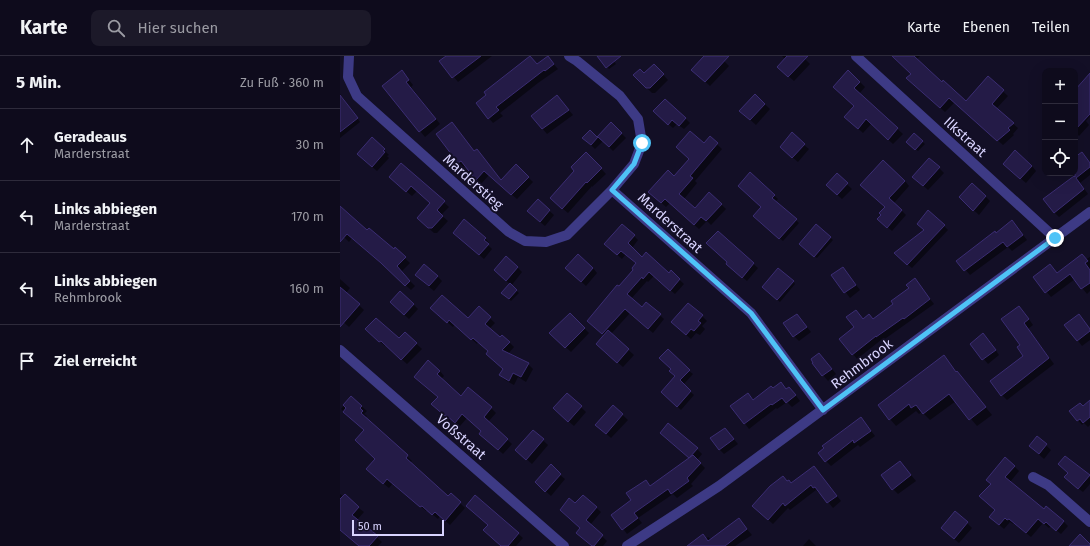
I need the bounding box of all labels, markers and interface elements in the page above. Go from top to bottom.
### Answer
search box [91,10,371,46]
text: Karte [20,16,67,39]
icon: search [105,17,127,39]
text: Hier suchen [137,19,218,37]
text: Karte [907,19,941,36]
text: Ebenen [963,19,1010,36]
text: Teilen [1032,19,1070,36]
map controls [1042,68,1078,176]
button: + [1042,68,1078,104]
text: 5 Min. [16,72,61,93]
text: Zu Fuß · 360 m [240,75,324,90]
button: − [1042,104,1078,140]
street label: Ilkstraat [940,113,991,161]
text: Geradeaus [54,128,127,146]
icon: ahead [16,134,38,156]
route start [633,134,651,152]
text: 30 m [296,137,324,152]
button: locate [1042,140,1078,176]
text: Marderstraat [54,146,130,161]
street label: Marderstieg [439,151,507,214]
street label: Marderstraat [634,189,707,257]
text: Links abbiegen [54,200,157,218]
icon: left [16,206,38,228]
text: 170 m [291,209,324,224]
text: Marderstraat [54,218,130,233]
route end [1046,229,1064,247]
text: Links abbiegen [54,272,157,290]
icon: left [16,278,38,300]
text: 160 m [290,281,324,296]
text: Rehmbrook [54,290,122,305]
street label: Rehmbrook [828,335,897,393]
icon: arrive [16,350,38,372]
text: Ziel erreicht [54,352,137,370]
street label: Voßstraat [433,411,490,464]
scale bar [352,518,444,537]
text: 50 m [358,520,382,533]

